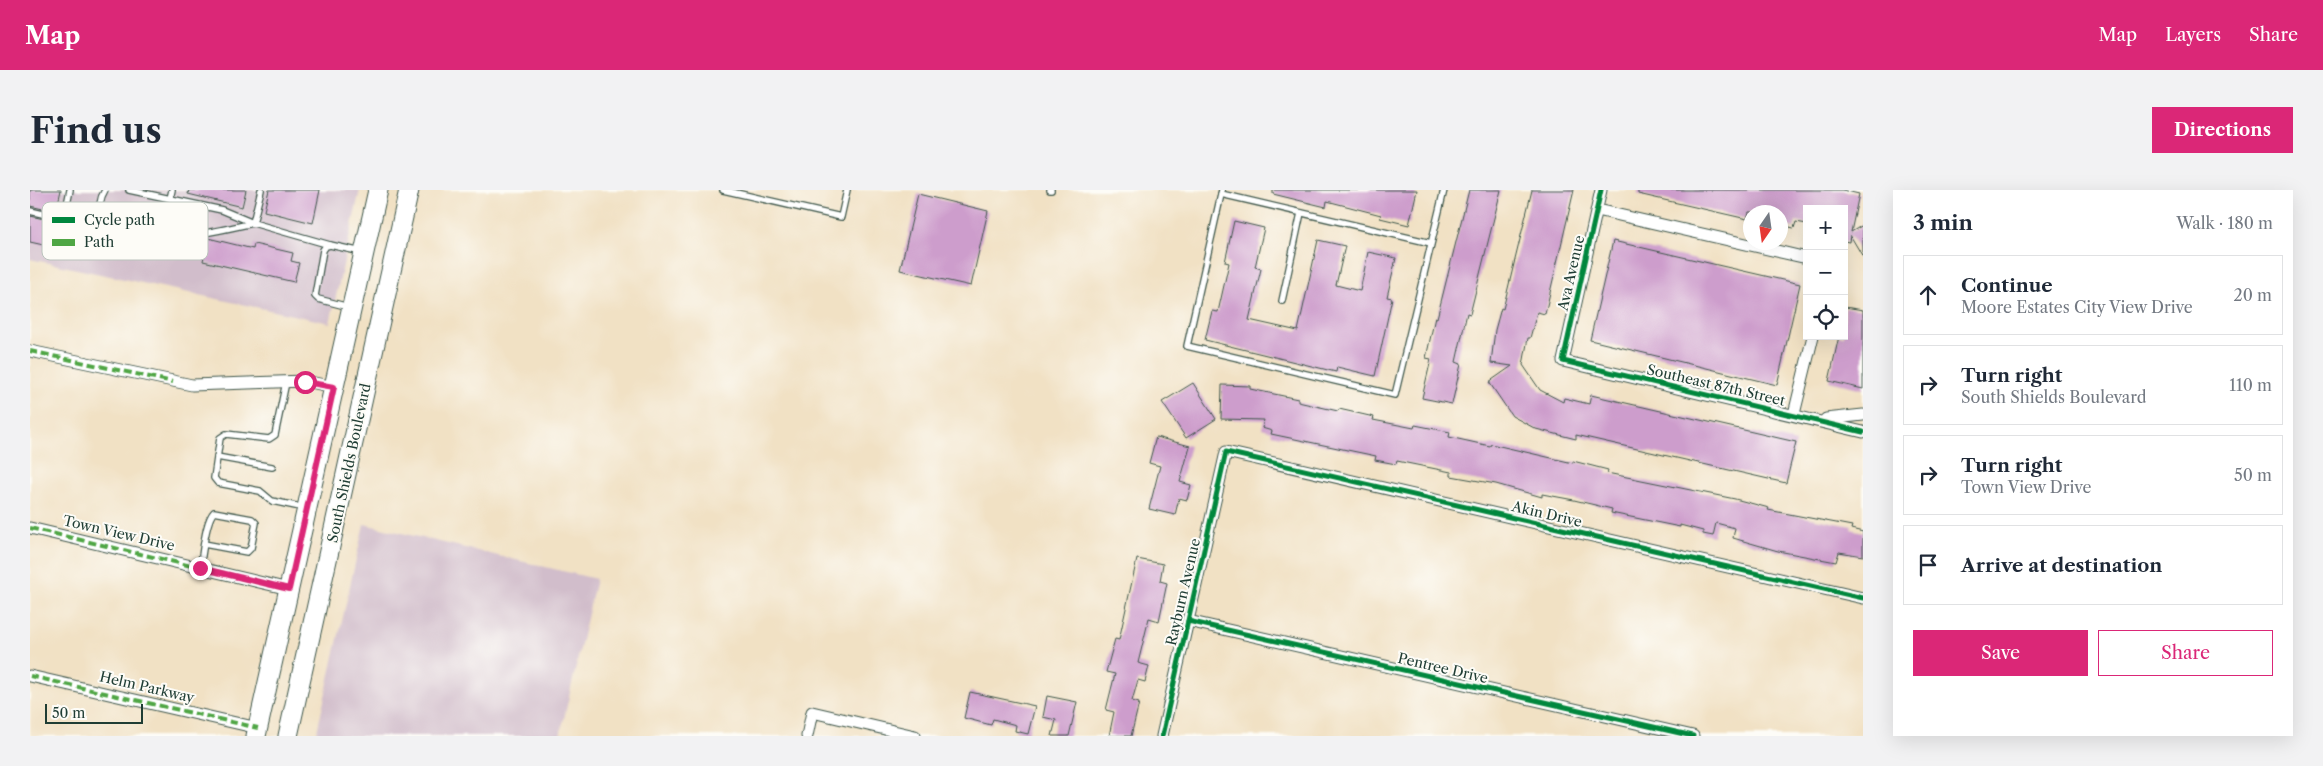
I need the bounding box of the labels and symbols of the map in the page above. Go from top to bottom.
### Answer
legend [42,202,208,260]
north arrow [1743,205,1788,250]
text: Cycle path [84,211,155,229]
text: Path [84,233,114,251]
street label: Ava Avenue [1553,233,1588,313]
street label: Southeast 87th Street [1645,360,1787,410]
route start [294,371,317,394]
street label: South Shields Boulevard [323,381,375,544]
street label: Akin Drive [1509,497,1584,531]
street label: Town View Drive [61,511,177,555]
street label: Rayburn Avenue [1162,536,1204,647]
route end [189,557,212,580]
street label: Pentree Drive [1396,649,1490,687]
street label: Helm Parkway [98,667,196,707]
scale bar [45,701,142,724]

